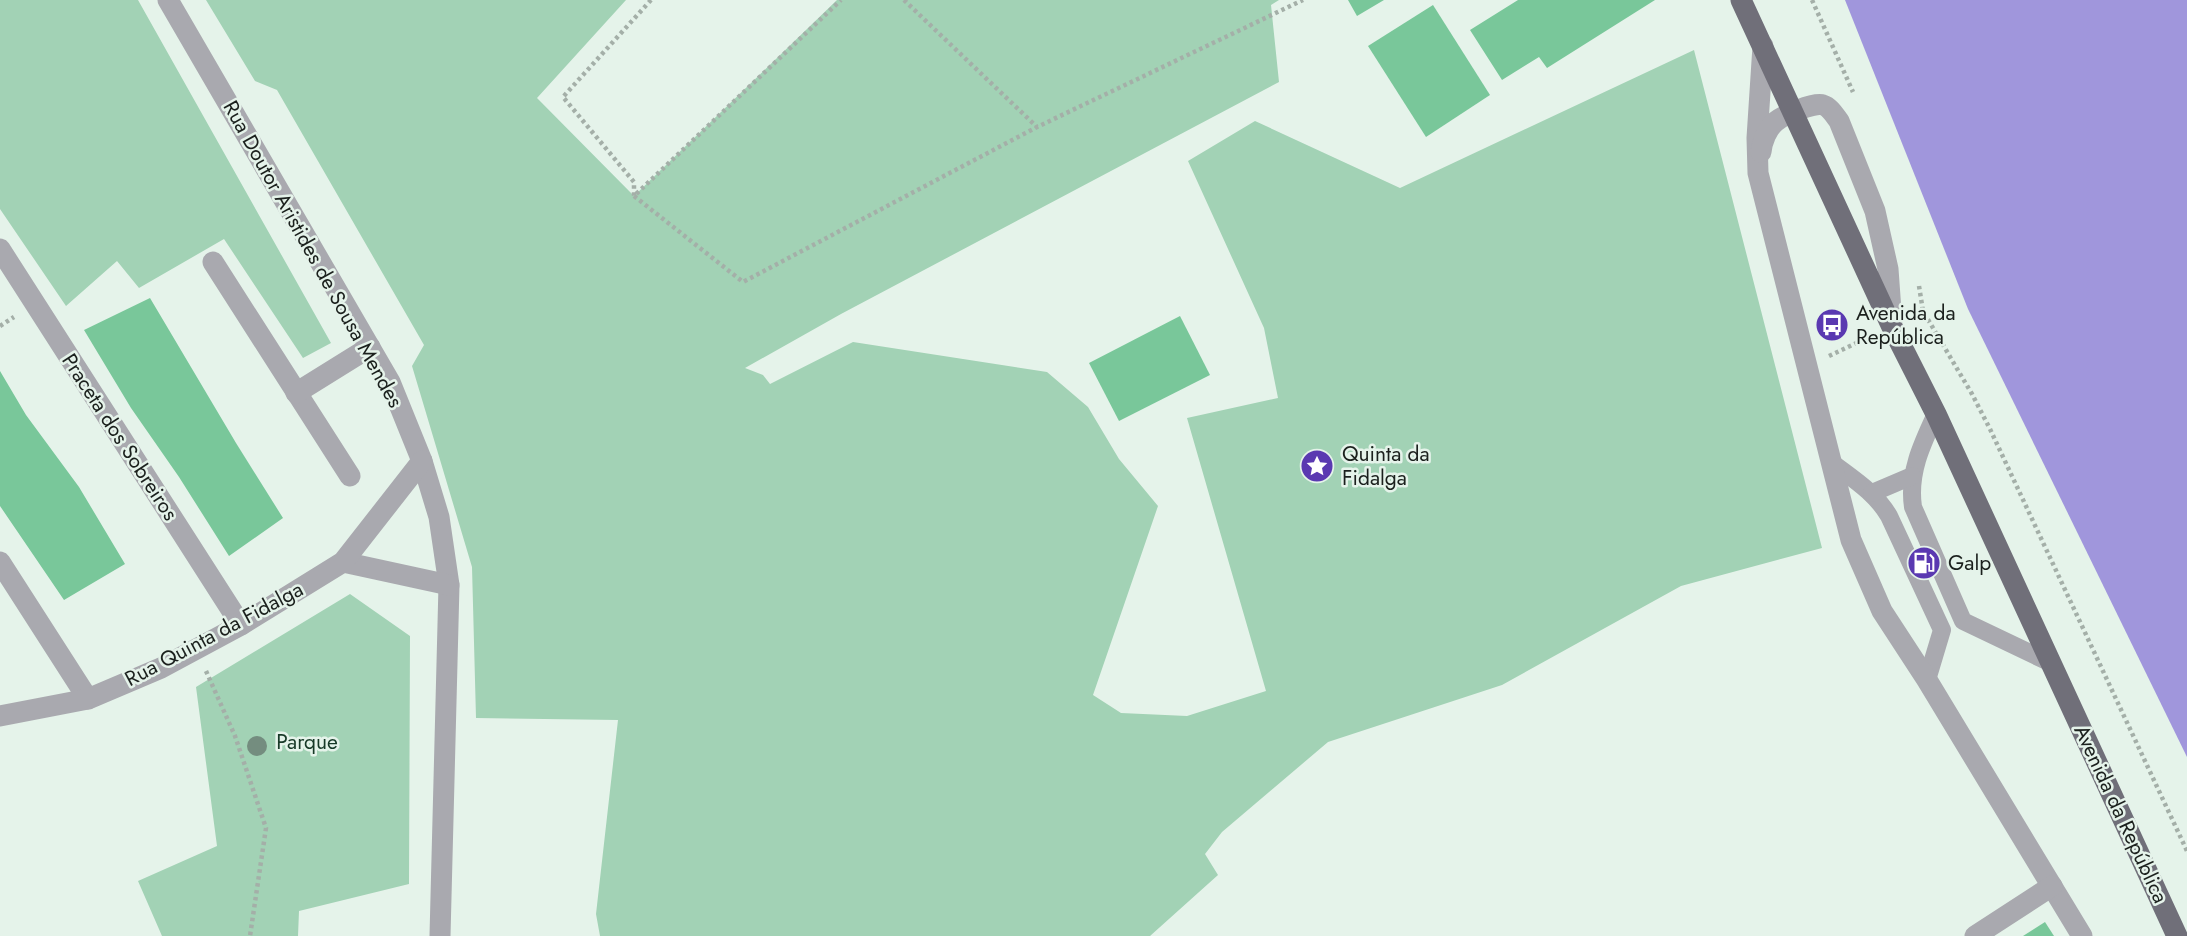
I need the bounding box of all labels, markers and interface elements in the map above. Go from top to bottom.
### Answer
street label: Rua Doutor Aristides de Sousa Mendes [216,95,410,413]
place label: Avenida da República [1856,298,1955,352]
bus stop icon: Avenida da República [1813,306,1851,344]
street label: Praceta dos Sobreiros [55,348,185,526]
place label: Quinta da Fidalga [1342,439,1430,493]
place icon: Quinta da Fidalga [1298,447,1336,485]
fuel station icon: Galp [1905,544,1943,582]
place label: Galp [1948,548,1991,578]
street label: Rua Quinta da Fidalga [120,574,308,694]
street label: Avenida da República [2066,720,2176,908]
park label: Parque [276,727,338,757]

